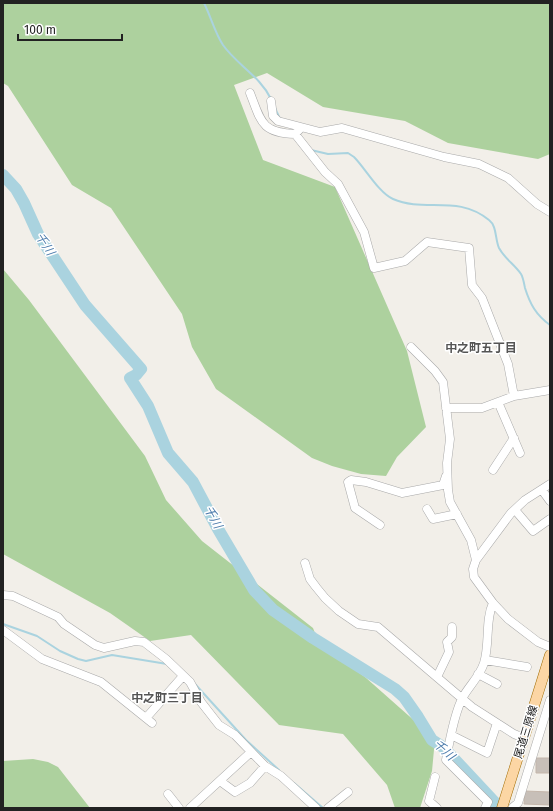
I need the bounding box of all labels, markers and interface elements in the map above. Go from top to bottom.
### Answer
scale bar [18,16,122,42]
text: 100 m [24,23,56,37]
water label: 千川 [33,230,58,260]
district label: 中之町五丁目 [445,341,517,355]
water label: 千川 [201,503,226,533]
district label: 中之町三丁目 [131,691,203,705]
street label: 尾道三原線 [512,704,540,760]
water label: 千川 [430,737,459,765]

